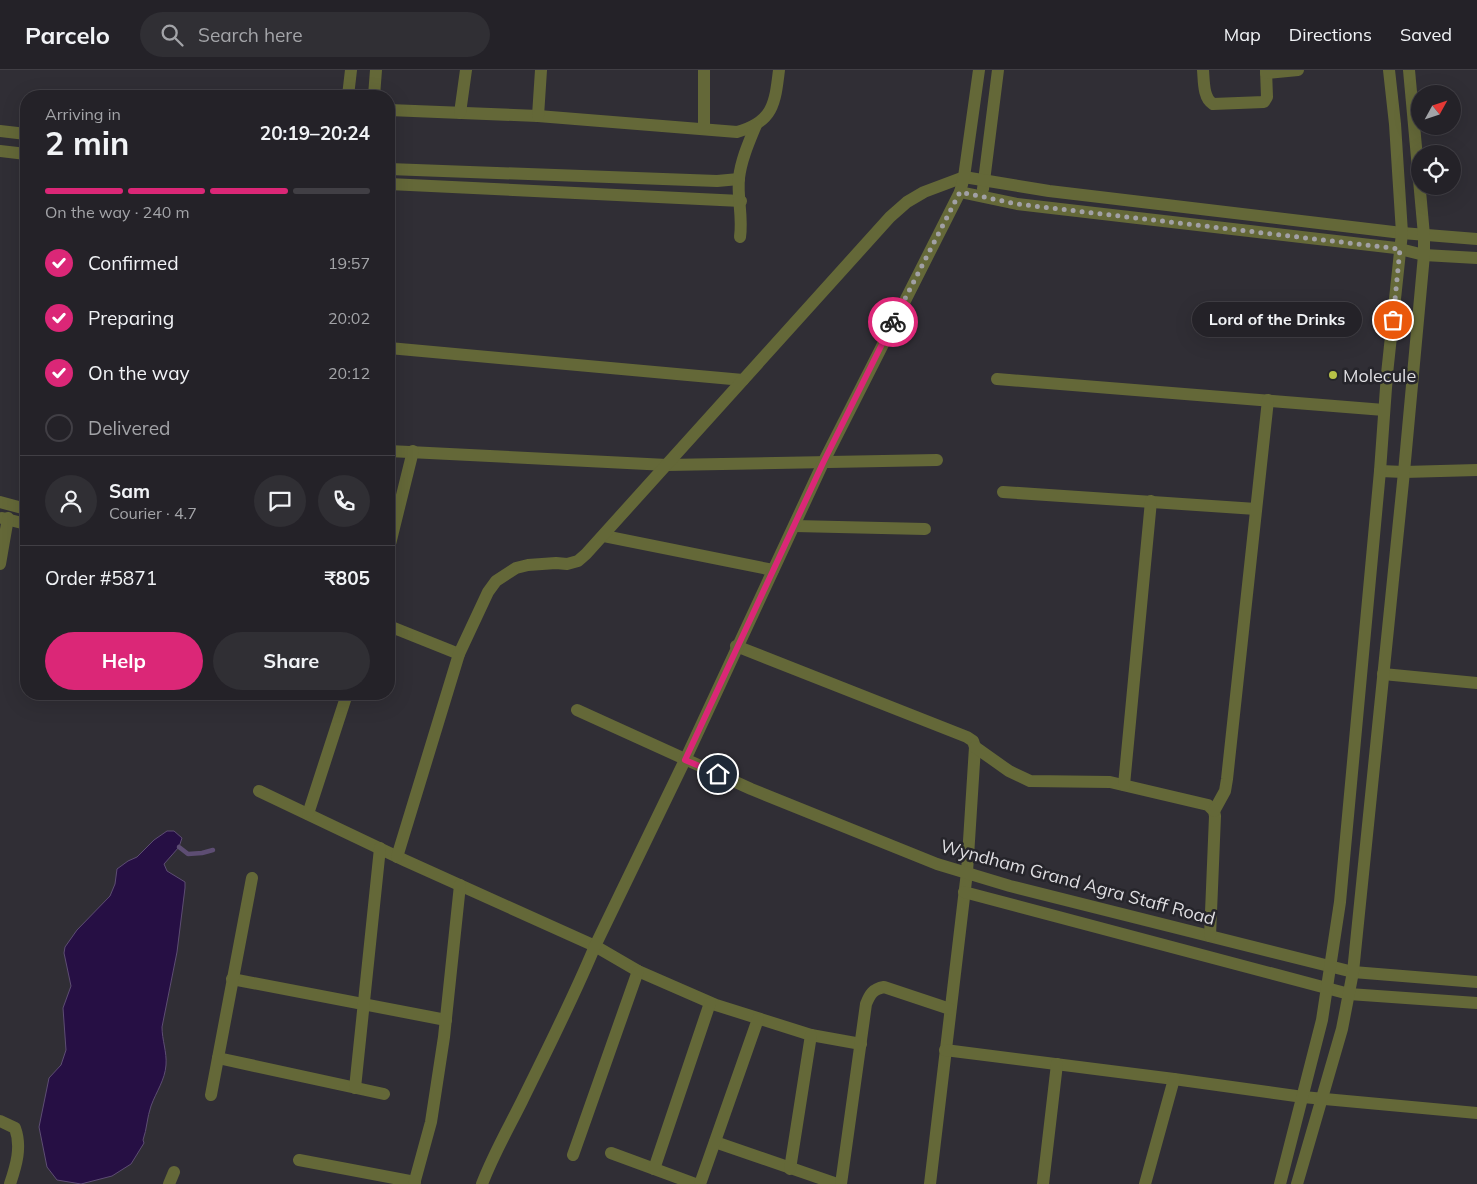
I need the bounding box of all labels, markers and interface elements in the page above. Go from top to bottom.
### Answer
search box [140,12,490,57]
text: Parcelo [25,20,110,50]
icon: search [158,21,186,49]
text: Search here [198,23,302,47]
text: Map [1224,23,1261,46]
text: Directions [1289,23,1372,46]
text: Saved [1400,23,1452,46]
north arrow [1411,85,1461,135]
map controls [1411,85,1461,195]
text: Arriving in [45,104,121,124]
text: 20:19–20:24 [260,121,370,145]
text: 2 min [45,123,129,163]
button: locate [1411,145,1461,195]
text: On the way · 240 m [45,202,190,222]
icon: check [45,249,73,277]
text: Confirmed [88,251,179,275]
text: 19:57 [328,253,370,273]
courier [868,297,918,347]
pin [1372,299,1414,341]
callout: Lord of the Drinks [1193,302,1363,338]
icon: check [45,304,73,332]
text: Preparing [88,306,174,330]
icon: bag [1379,306,1407,334]
text: 20:02 [328,308,370,328]
icon: bike [879,308,907,336]
text: Lord of the Drinks [1209,309,1345,329]
icon: check [45,359,73,387]
text: On the way [88,361,190,385]
text: 20:12 [328,363,370,383]
place label: Molecule [1343,364,1416,387]
marker: Molecule [1327,369,1339,381]
text: Delivered [88,416,170,440]
button: person [45,475,97,527]
button: chat [254,475,306,527]
button: phone [318,475,370,527]
text: Sam [109,479,150,503]
text: Courier · 4.7 [109,503,197,523]
text: Order #5871 [45,566,157,590]
text: ₹805 [324,566,370,590]
button: Help [45,632,203,690]
button: Share [213,632,370,690]
pin [697,753,739,795]
icon: home [704,760,732,788]
street label: Wyndham Grand Agra Staff Road [938,834,1218,930]

